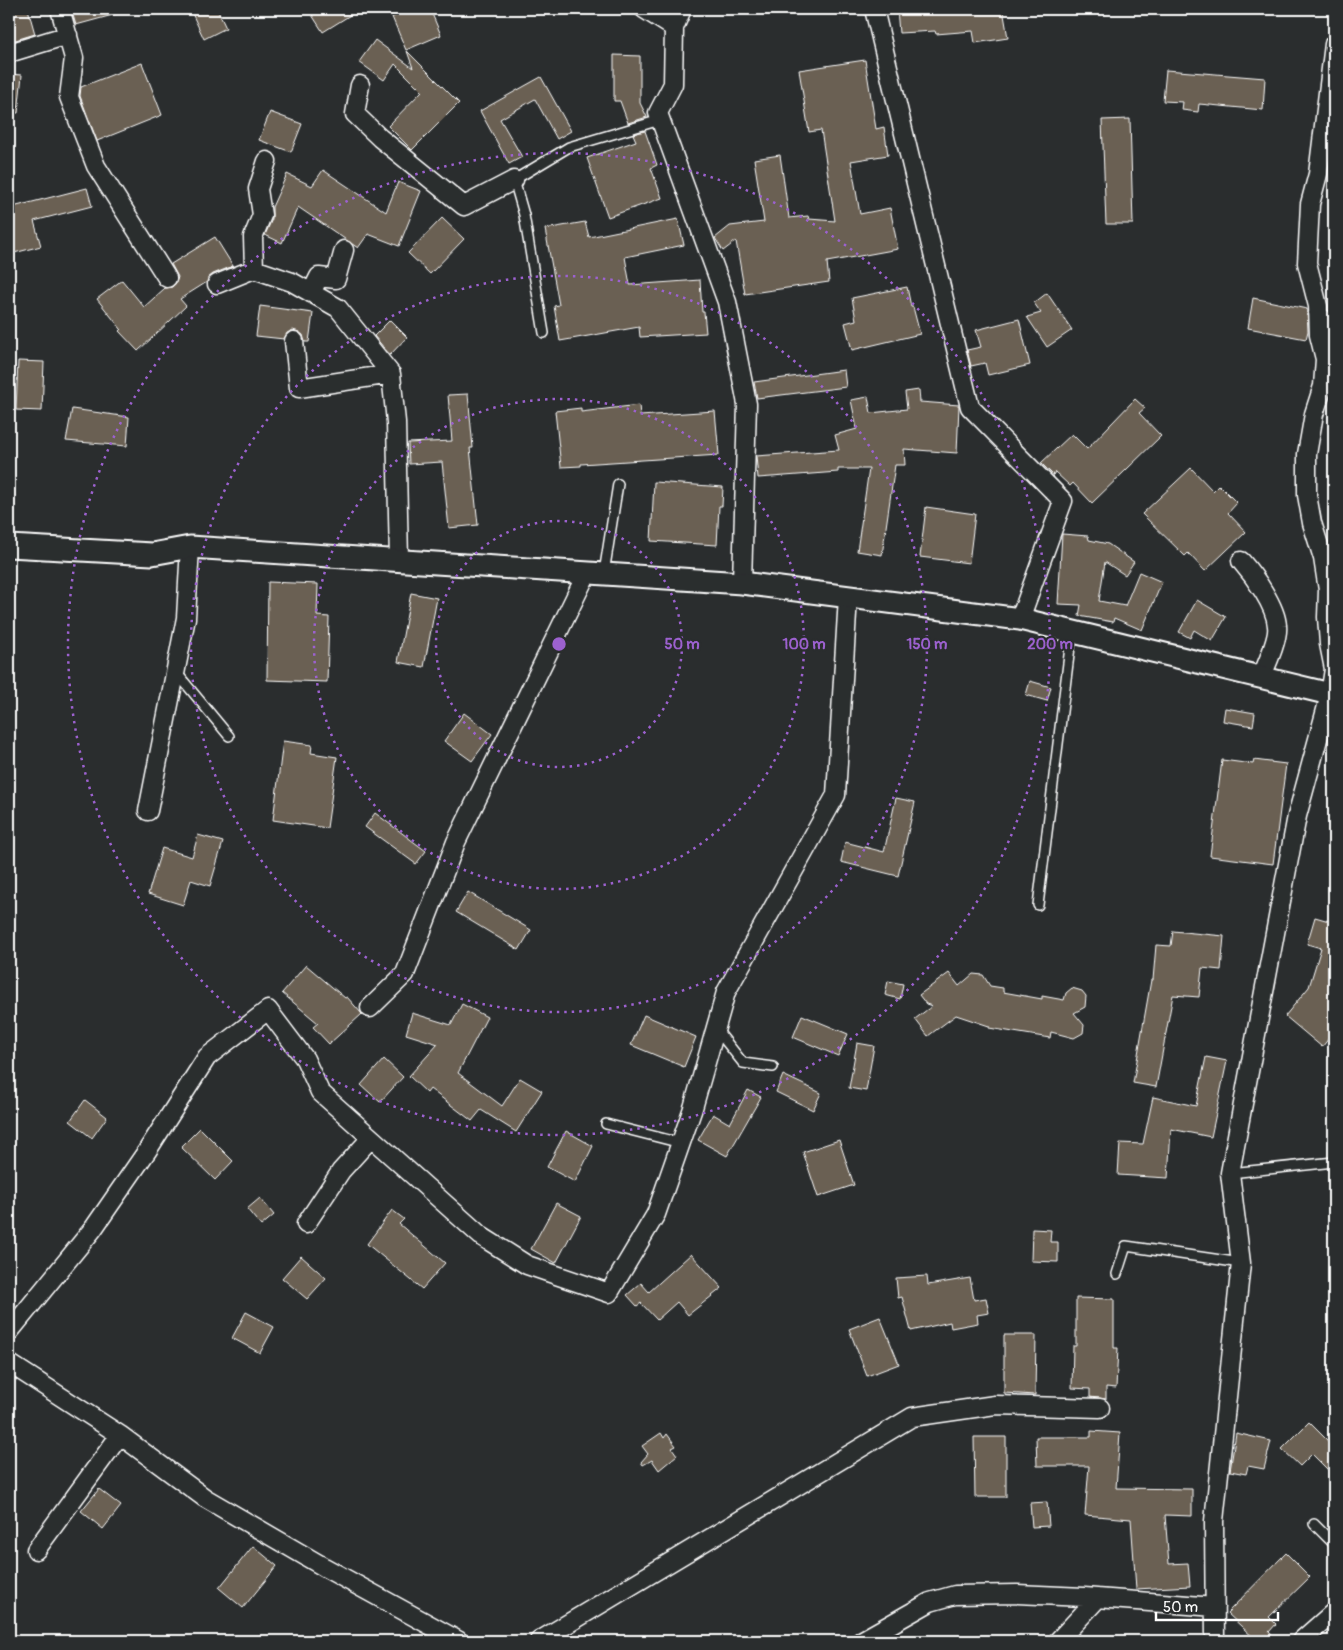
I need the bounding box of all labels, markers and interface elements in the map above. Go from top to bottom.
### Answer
centre of rings [550,635,568,653]
text: 50 m [665,635,699,654]
text: 100 m [783,635,825,654]
text: 150 m [907,635,947,654]
text: 200 m [1027,635,1073,654]
scale bar [1156,1590,1278,1622]
text: 50 m [1163,1598,1198,1617]

